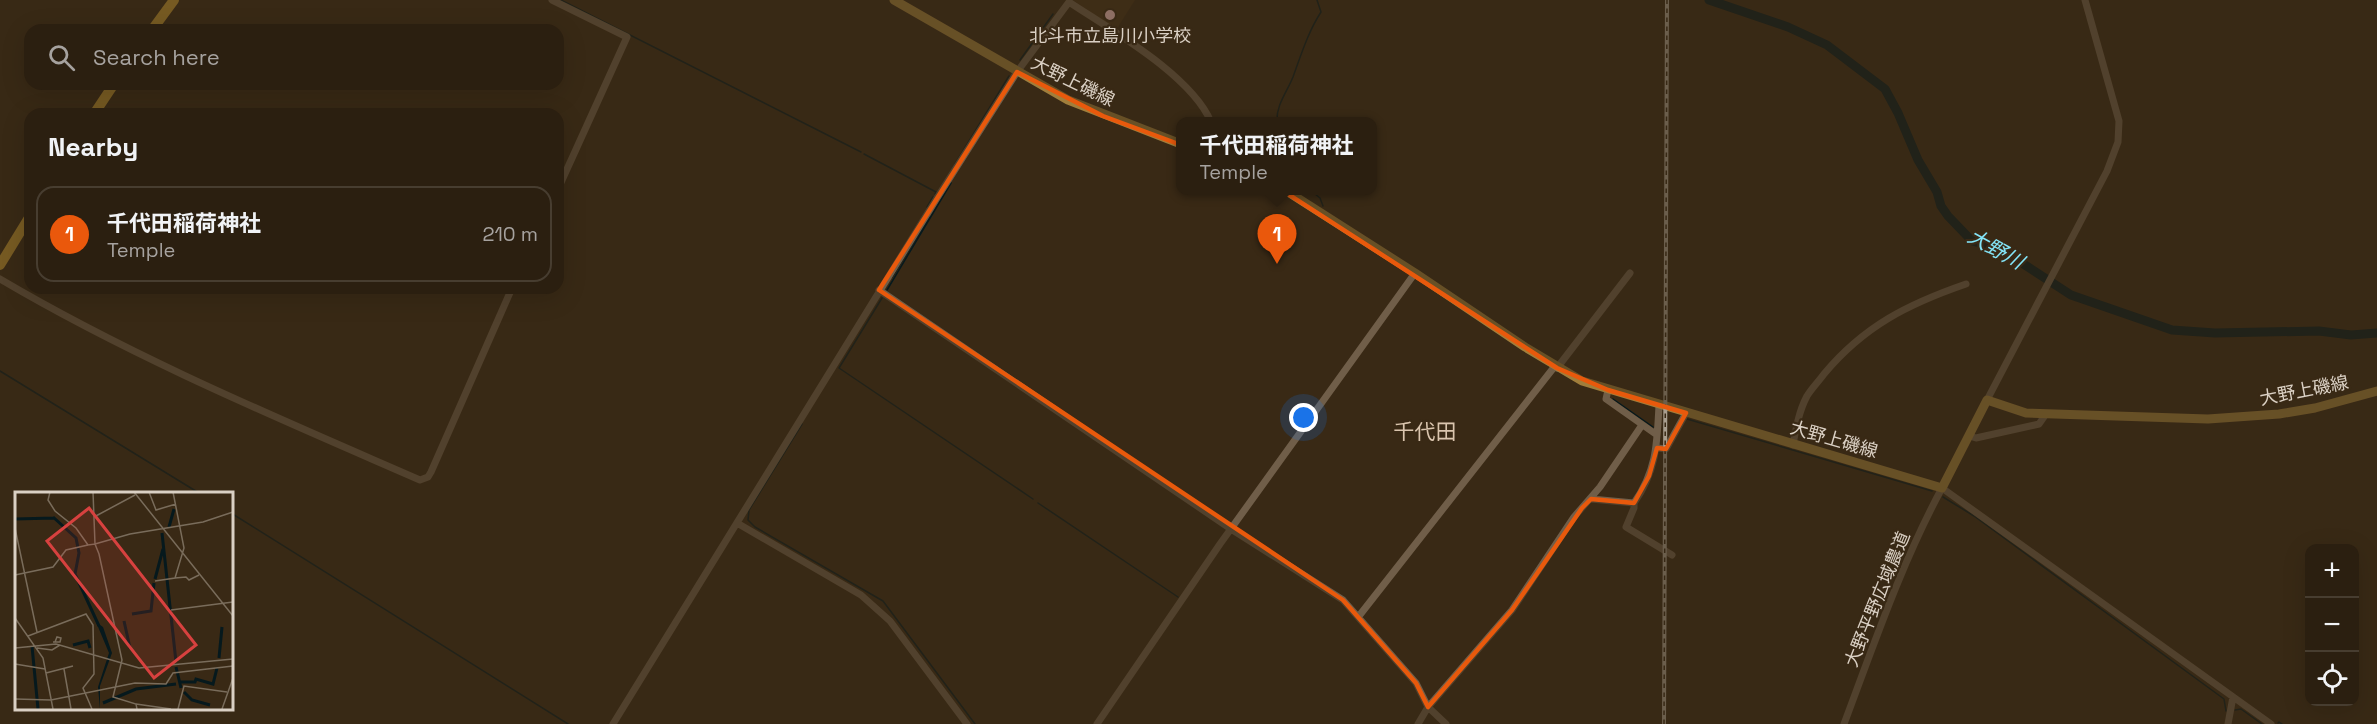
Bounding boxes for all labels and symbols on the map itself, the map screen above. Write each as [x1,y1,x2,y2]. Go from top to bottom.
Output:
marker: 北斗市立島川小学校 [1103,8,1117,22]
place label: 北斗市立島川小学校 [1029,24,1191,47]
street label: 大野上磯線 [1028,51,1118,111]
pin: 1 [1258,214,1296,264]
water label: 大野川 [1963,223,2030,276]
street label: 大野上磯線 [2258,370,2350,410]
your location [1289,403,1318,432]
street label: 大野上磯線 [1788,416,1880,462]
district label: 千代田 [1394,418,1457,445]
inset map [15,492,232,709]
street label: 大野平野広域農道 [1839,528,1915,670]

